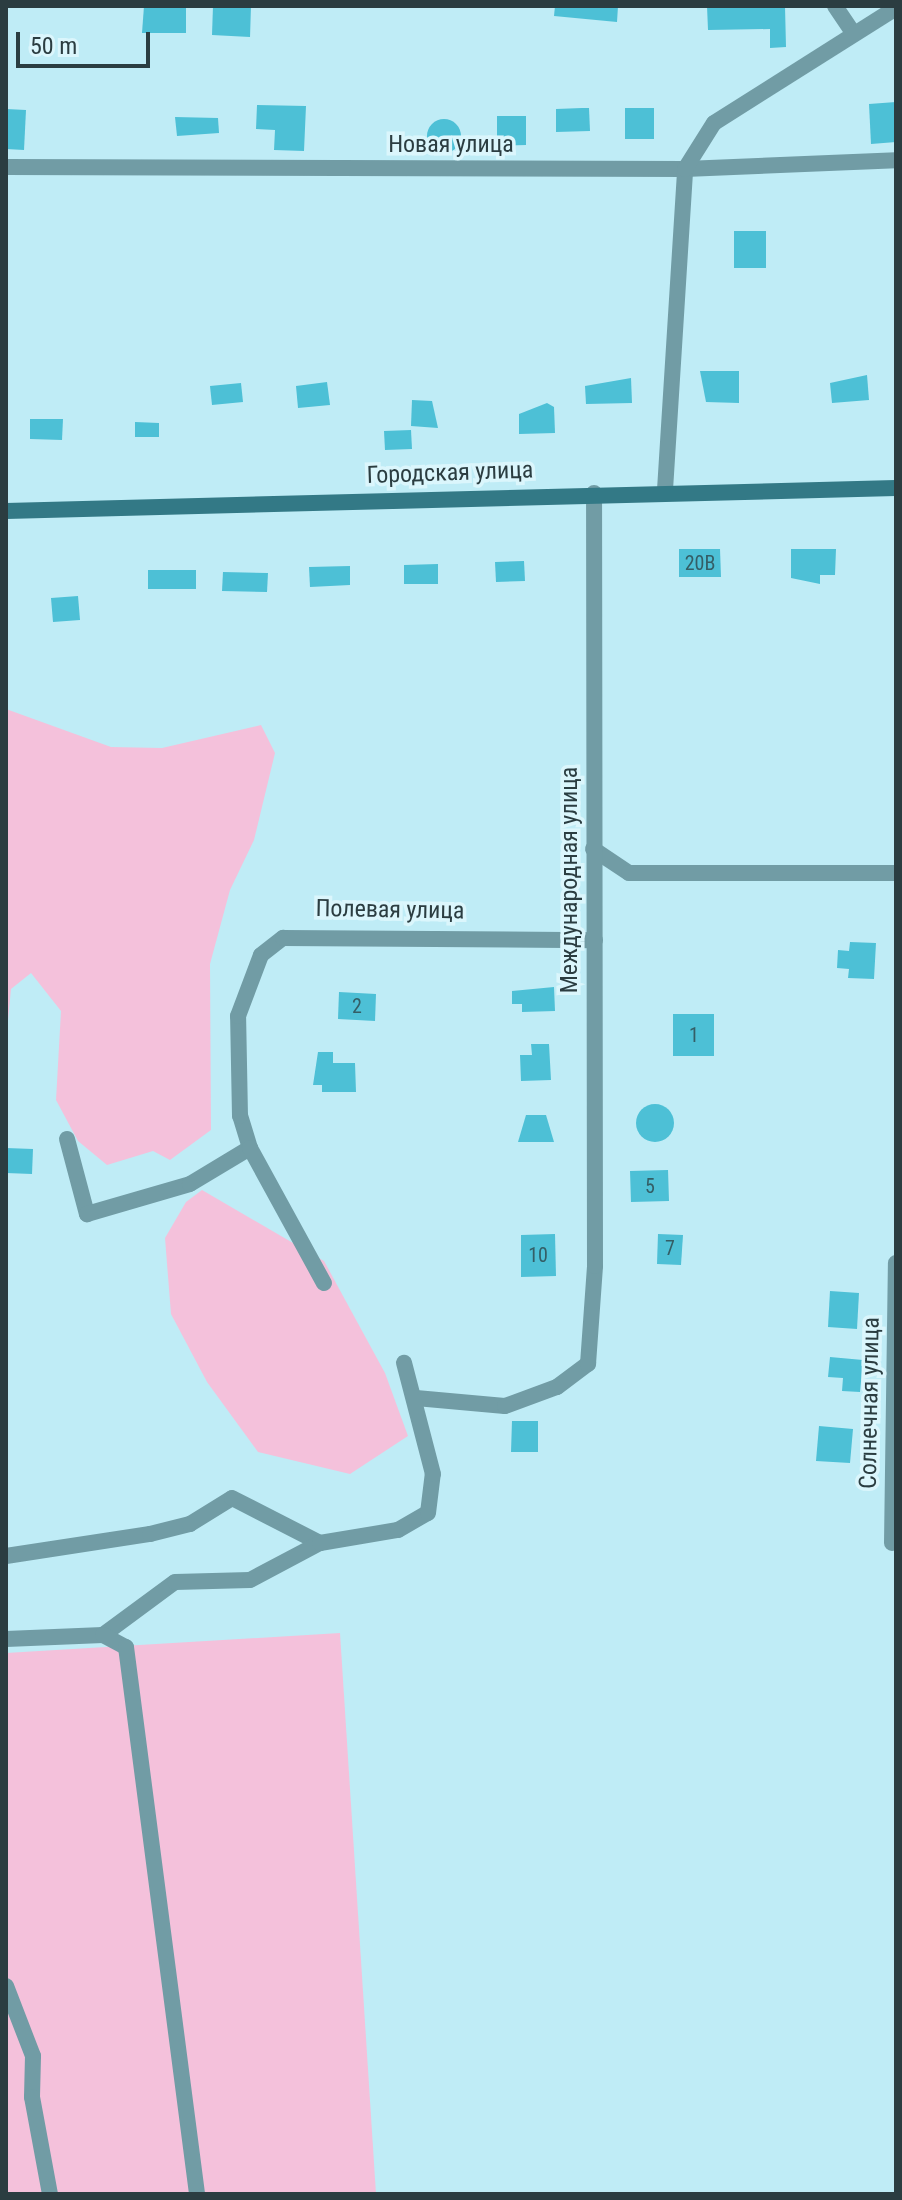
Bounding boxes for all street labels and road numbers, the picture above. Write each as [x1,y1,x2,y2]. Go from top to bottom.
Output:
street label: Новая улица [388,131,514,159]
street label: Городская улица [366,456,534,490]
street label: Международная улица [556,767,584,993]
street label: Полевая улица [315,894,465,926]
street label: Солнечная улица [854,1317,886,1489]

